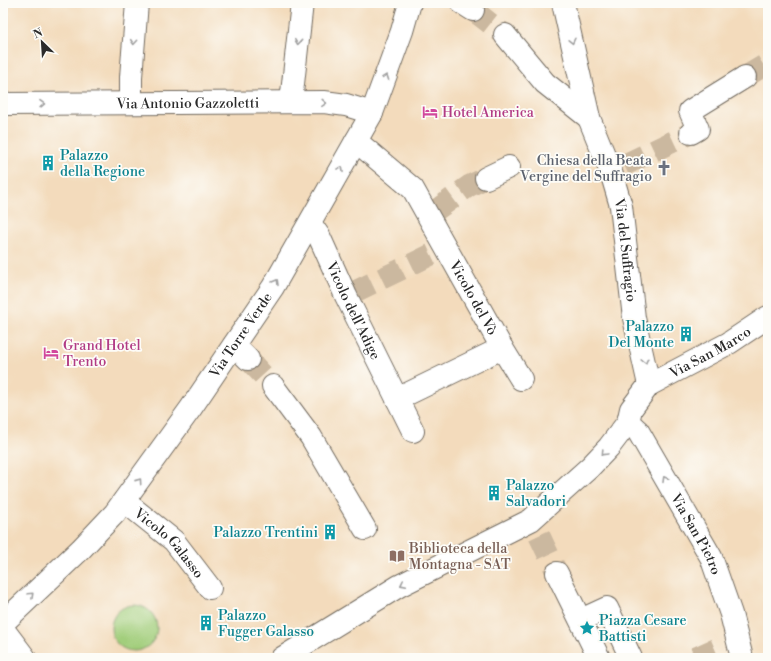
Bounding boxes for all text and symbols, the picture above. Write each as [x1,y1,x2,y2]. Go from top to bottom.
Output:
north arrow [22,22,62,62]
text: N [31,26,45,42]
one-way arrow [567,38,575,44]
one-way arrow [129,39,138,45]
one-way arrow [293,39,302,45]
one-way arrow [381,73,389,80]
street label: Via Antonio Gazzoletti [116,94,260,113]
one-way arrow [321,98,327,107]
one-way arrow [39,100,45,108]
hotel icon: Hotel America [421,103,439,121]
place label: Hotel America [442,104,535,122]
place label: Palazzo della Regione [60,147,145,181]
place label: Chiesa della Beata Vergine del Suffragio [519,152,653,186]
building icon: Palazzo della Regione [39,154,57,172]
church icon: Chiesa della Beata Vergine del Suffragio [655,159,673,177]
one-way arrow [336,166,343,173]
street label: Via del Suffragio [609,196,640,303]
street label: Vicolo del Vò [444,257,501,339]
street label: Vicolo dell'Adige [321,258,384,363]
one-way arrow [272,279,279,286]
street label: Via Torre Verde [205,289,277,382]
place label: Palazzo Del Monte [609,318,674,352]
street label: Via San Marco [666,323,755,383]
building icon: Palazzo Del Monte [677,325,695,343]
place label: Grand Hotel Trento [63,337,141,371]
hotel icon: Grand Hotel Trento [42,344,60,362]
one-way arrow [640,358,648,365]
one-way arrow [601,448,608,456]
one-way arrow [663,476,670,483]
place label: Palazzo Salvadori [506,477,567,511]
one-way arrow [134,478,142,485]
building icon: Palazzo Salvadori [485,484,503,502]
street label: Via San Pietro [666,490,725,577]
street label: Vicolo Galasso [129,504,207,582]
building icon: Palazzo Trentini [321,523,339,541]
place label: Palazzo Trentini [214,524,318,542]
place label: Biblioteca della Montagna - SAT [408,540,511,574]
library icon: Biblioteca della Montagna - SAT [388,547,406,565]
one-way arrow [400,579,407,587]
one-way arrow [26,593,34,600]
place label: Palazzo Fugger Galasso [218,607,314,641]
place label: Piazza Cesare Battisti [598,612,687,646]
building icon: Palazzo Fugger Galasso [197,614,215,632]
place icon: Piazza Cesare Battisti [578,619,596,637]

